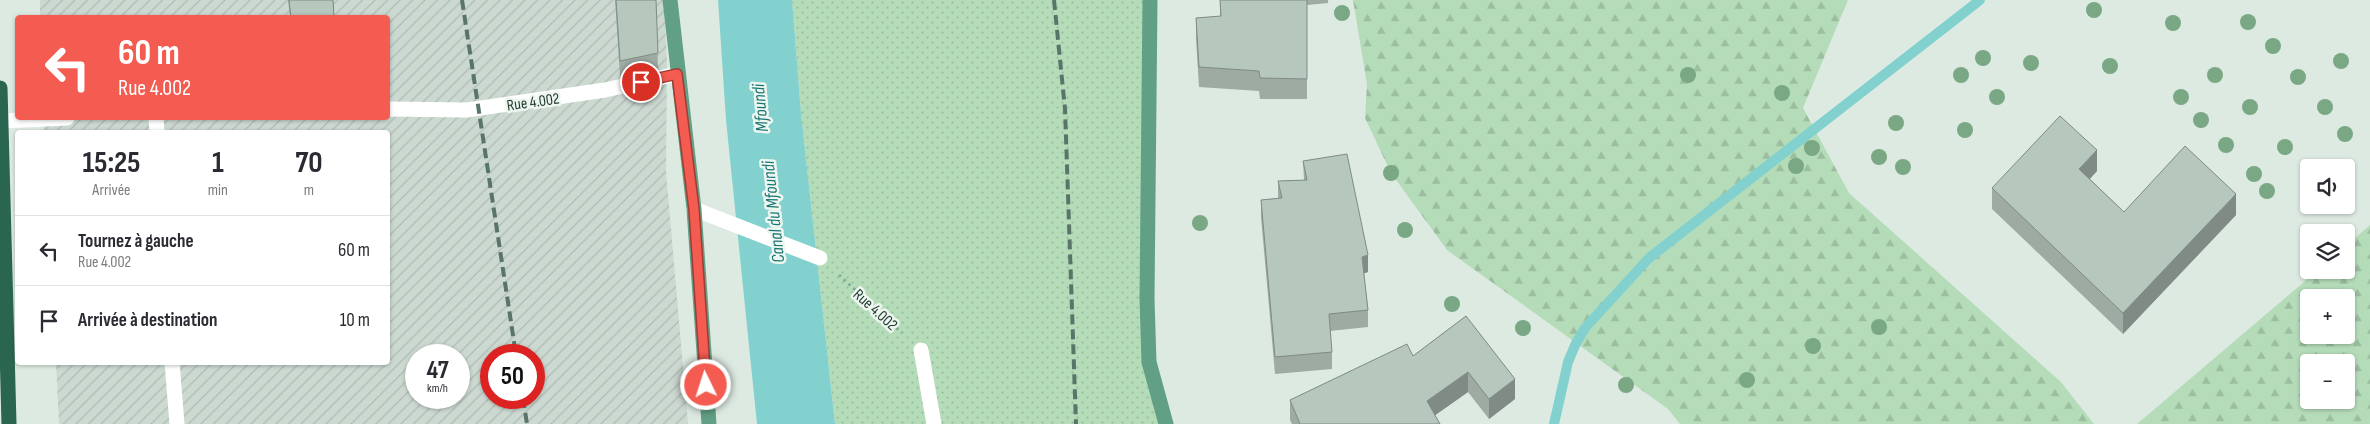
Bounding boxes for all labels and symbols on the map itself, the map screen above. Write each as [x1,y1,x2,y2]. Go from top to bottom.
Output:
pin [620,61,662,103]
water label: Mfoundi [748,82,773,133]
street label: Rue 4.002 [506,89,561,116]
water label: Canal du Mfoundi [758,159,789,264]
street label: Rue 4.002 [849,285,901,335]
speed limit sign: 50 [480,344,545,409]
position arrow [679,358,731,410]

